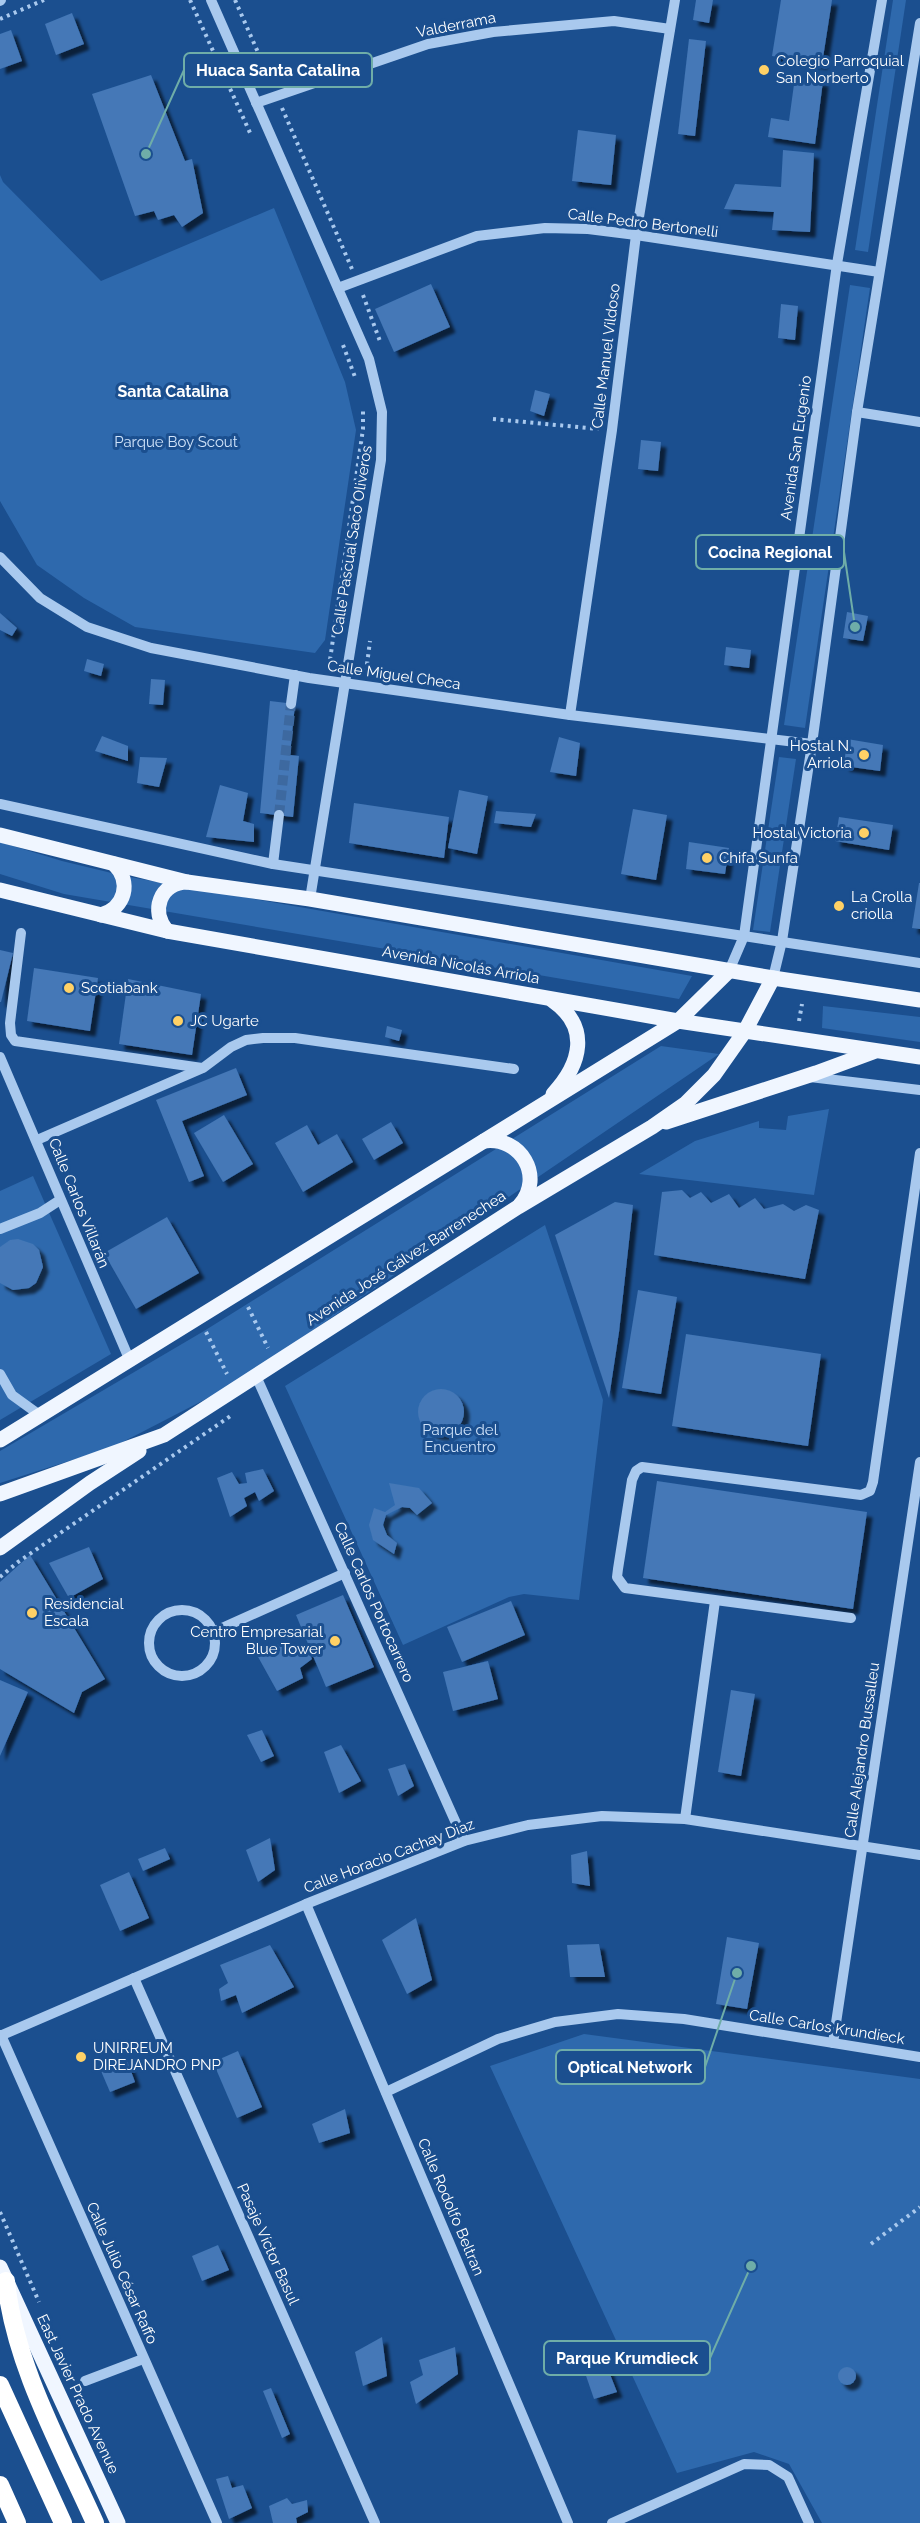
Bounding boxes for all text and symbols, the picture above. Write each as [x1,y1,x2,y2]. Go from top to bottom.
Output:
street label: Valderrama [415,8,497,42]
place label: Colegio Parroquial San Norberto [776,52,905,87]
callout: Huaca Santa Catalina [184,53,372,87]
text: Huaca Santa Catalina [196,61,360,80]
marker: Colegio Parroquial San Norberto [757,63,771,77]
street label: Calle Pedro Bertonelli [567,205,719,241]
street label: Calle Manuel Vildoso [588,282,624,429]
street label: Avenida San Eugenio [777,374,815,522]
district label: Santa Catalina [117,382,229,401]
park label: Parque Boy Scout [114,433,238,451]
street label: Calle Pascual Saco Oliveros [328,444,376,636]
callout: Cocina Regional [696,535,844,569]
text: Cocina Regional [708,543,833,562]
street label: Calle Miguel Checa [326,657,462,693]
place label: Hostal N. Arriola [790,737,852,772]
marker: Hostal N. Arriola [857,748,871,762]
place label: Hostal Victoria [753,824,852,842]
marker: Hostal Victoria [857,826,871,840]
place label: Chifa Sunfa [719,849,798,867]
marker: Chifa Sunfa [700,851,714,865]
place label: La Crolla criolla [851,888,912,923]
marker: La Crolla criolla [832,899,846,913]
street label: Avenida Nicolás Arriola [381,942,541,988]
place label: Scotiabank [81,979,158,997]
marker: Scotiabank [62,981,76,995]
place label: JC Ugarte [190,1012,259,1030]
marker: JC Ugarte [171,1014,185,1028]
street label: Calle Carlos Villarán [45,1135,113,1271]
street label: Avenida José Gálvez Barrenechea [303,1187,509,1329]
park label: Parque del Encuentro [422,1421,499,1456]
street label: Calle Carlos Portocarrero [330,1519,418,1685]
place label: Residencial Escala [44,1595,124,1630]
marker: Residencial Escala [25,1606,39,1620]
place label: Centro Empresarial Blue Tower [190,1623,324,1658]
marker: Centro Empresarial Blue Tower [328,1634,342,1648]
street label: Calle Alejandro Bussalleu [841,1661,883,1839]
street label: Calle Horacio Cachay Diaz [301,1815,477,1897]
street label: Calle Carlos Krundieck [748,2006,906,2048]
place label: UNIRREUM DIREJANDRO PNP [93,2039,221,2074]
marker: UNIRREUM DIREJANDRO PNP [74,2050,88,2064]
callout: Optical Network [556,2050,705,2084]
text: Optical Network [568,2058,692,2077]
street label: Calle Rodolfo Beltran [414,2136,488,2278]
street label: Pasaje Víctor Basul [233,2181,303,2308]
street label: Calle Julio César Raffo [83,2199,161,2347]
street label: East Javier Prado Avenue [33,2311,123,2477]
callout: Parque Krumdieck [544,2341,710,2375]
text: Parque Krumdieck [556,2349,698,2368]

